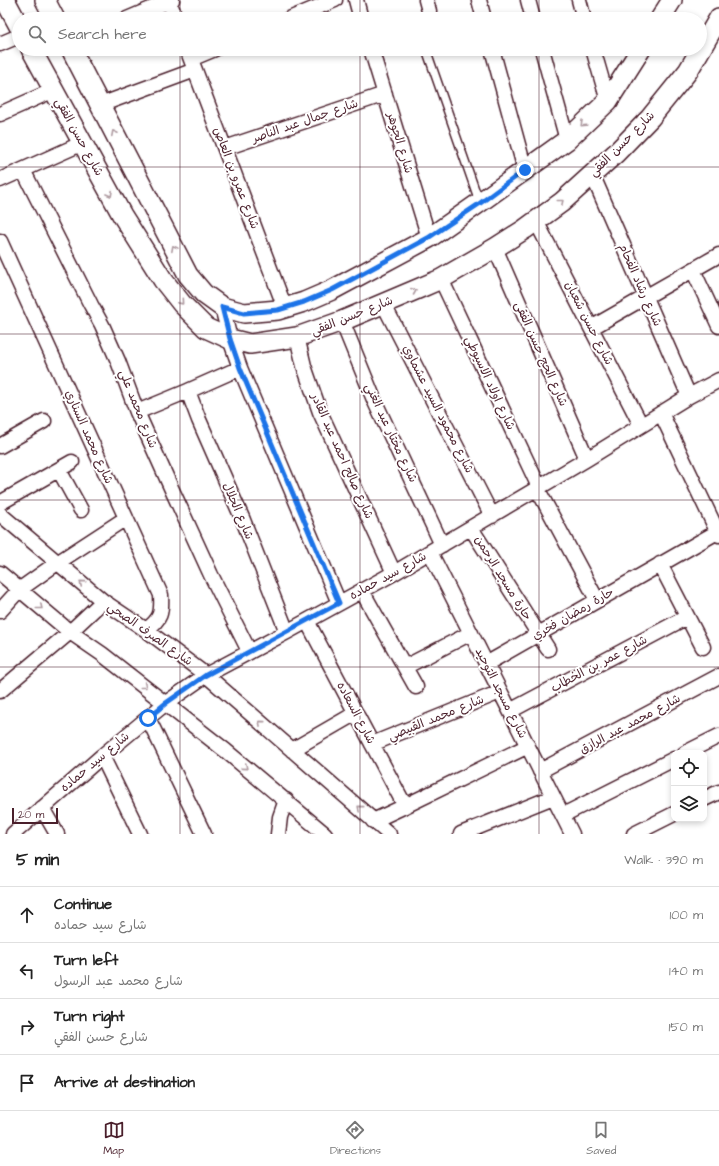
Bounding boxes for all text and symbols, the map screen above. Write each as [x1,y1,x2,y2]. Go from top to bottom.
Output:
search box [12,12,707,56]
icon: search [26,23,48,45]
text: Search here [58,24,147,45]
street label: شارع حسن الفقي [49,95,107,180]
street label: شارع جمال عبد الناصر [249,95,361,148]
street label: شارع حسن الفقي [585,107,660,182]
street label: شارع الجوهر [382,110,417,175]
one-way arrow [581,119,588,126]
street label: شارع عمرو بن العاص [209,125,263,231]
one-way arrow [112,130,119,137]
route end [516,161,534,179]
one-way arrow [106,190,113,197]
one-way arrow [556,199,564,206]
street label: شارع رشاد الفحام [614,241,666,329]
one-way arrow [172,245,179,253]
street label: شارع حسن شعبان [561,278,617,368]
one-way arrow [411,287,418,295]
street label: شارع حسن الفقي [309,292,396,342]
one-way arrow [177,298,184,305]
street label: شارع الحج حسن الفقى [510,299,572,409]
street label: شارع اولاد الاسيوطي [459,333,519,434]
street label: شارع محمود السيد عشماوي [398,342,478,476]
street label: شارع محمد علي [113,367,161,451]
street label: شارع مختار عبد الغني [359,381,421,486]
street label: شارع محمد السناري [61,387,117,487]
street label: شارع صالح احمد عبد القادر [306,390,377,522]
street label: شارع الجلال [218,480,258,542]
street label: حارة مسجد الرحمن [470,532,536,624]
street label: شارع سيد حماده [347,548,429,604]
one-way arrow [79,581,86,588]
street label: حارة رمضان فخري [529,584,617,644]
street label: شارع الصرف الصحي [103,598,196,671]
one-way arrow [36,603,43,610]
street label: شارع عمر بن الخطاب [548,631,650,697]
street label: شارع مسجد التوحيد [471,645,531,741]
street label: شارع السعاده [332,679,380,747]
one-way arrow [139,681,146,688]
street label: شارع محمد عبد الرازق [576,690,684,758]
street label: شارع محمد القبيصي [385,691,487,747]
route start [139,709,157,727]
one-way arrow [259,721,266,728]
street label: شارع سيد حماده [57,728,133,796]
map controls [671,750,707,822]
button: locate [671,750,707,786]
one-way arrow [241,762,248,769]
button: layers [671,786,707,822]
scale bar [12,806,58,825]
one-way arrow [357,806,364,813]
text: 20 m [18,807,44,822]
text: 5 min [16,848,59,872]
text: Walk · 390 m [624,851,703,869]
text: Continue [54,894,112,915]
icon: ahead [16,904,38,926]
text: 100 m [670,906,703,924]
text: شارع سيد حماده [54,916,147,934]
text: Turn left [54,950,118,971]
icon: left [16,960,38,982]
text: 140 m [669,962,703,980]
text: شارع محمد عبد الرسول [54,972,183,990]
text: Turn right [54,1006,125,1027]
icon: right [16,1016,38,1038]
text: 150 m [669,1018,703,1036]
text: شارع حسن الفقي [54,1028,148,1046]
icon: arrive [16,1072,38,1094]
text: Arrive at destination [54,1072,195,1093]
tab: Map [103,1119,125,1158]
tab: Directions [330,1119,381,1158]
tab: Saved [586,1119,616,1158]

